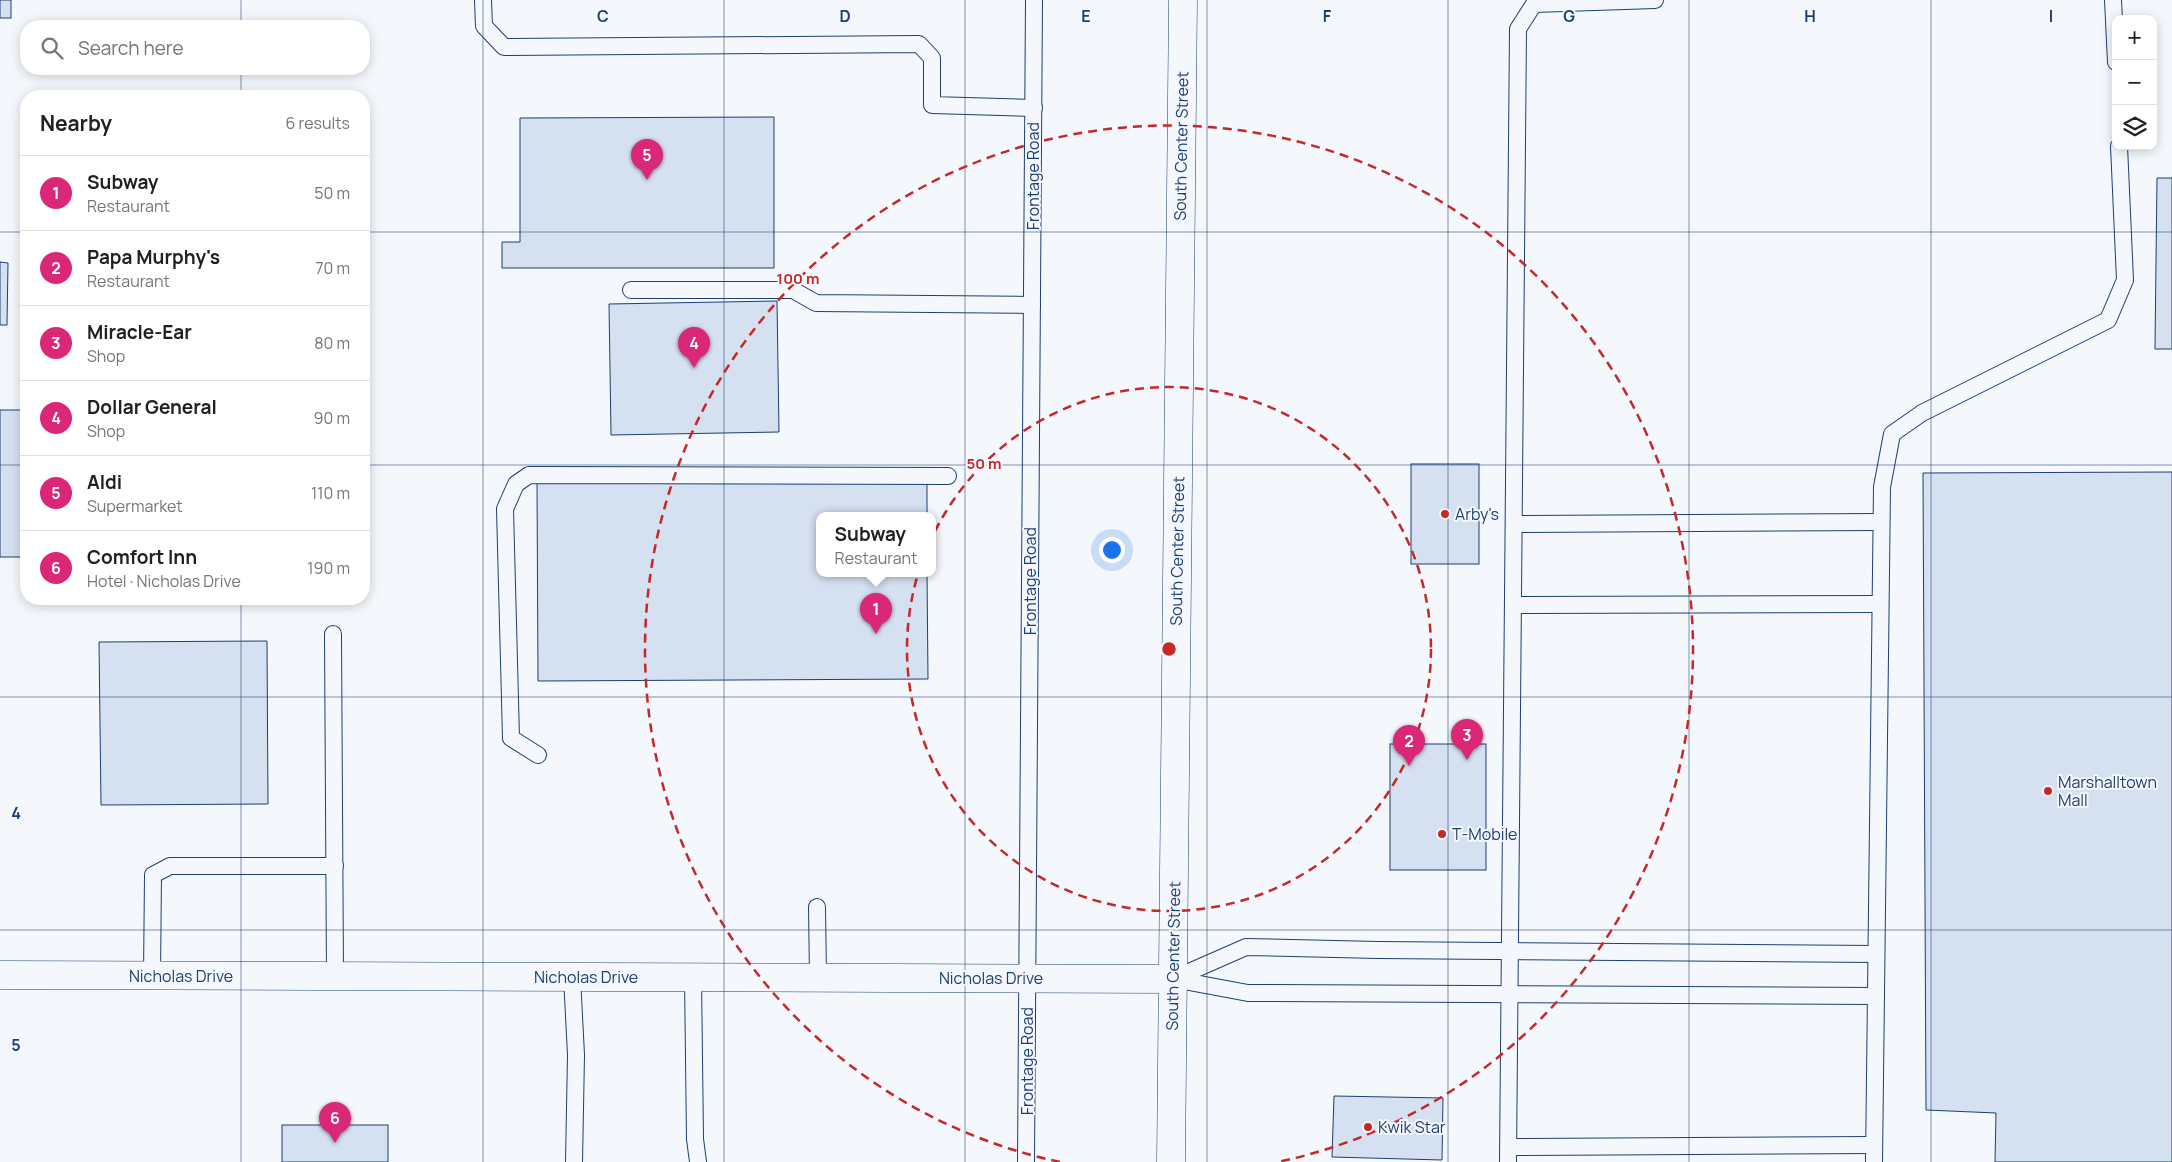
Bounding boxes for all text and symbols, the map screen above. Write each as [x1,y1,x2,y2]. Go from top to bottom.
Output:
text: C [597,5,609,27]
text: D [839,5,851,27]
text: E [1081,5,1091,27]
text: F [1323,5,1332,27]
text: G [1563,5,1575,27]
text: H [1804,5,1816,27]
text: I [2049,5,2053,27]
map controls [2112,15,2157,150]
button: + [2112,15,2157,60]
search box [20,20,370,75]
icon: search [38,34,66,62]
text: Search here [78,35,184,61]
button: − [2112,60,2157,105]
street label: South Center Street [1169,71,1193,221]
button: layers [2112,105,2157,150]
text: Nearby [40,109,112,137]
text: 6 results [285,112,350,134]
street label: Frontage Road [1022,122,1044,230]
pin: 5 [631,139,663,180]
text: Subway [87,169,158,195]
text: 1 [52,182,60,204]
text: 50 m [314,182,350,204]
text: Restaurant [87,195,170,217]
text: Papa Murphy's [87,244,220,270]
text: 2 [51,257,61,279]
text: 70 m [315,257,350,279]
text: 100 m [777,268,819,289]
text: Restaurant [87,270,170,292]
text: Miracle-Ear [87,319,192,345]
pin: 4 [678,327,710,368]
text: 3 [51,332,61,354]
text: 80 m [314,332,350,354]
text: Shop [87,345,125,367]
text: Dollar General [87,394,217,420]
text: 4 [51,407,61,429]
text: 90 m [314,407,350,429]
text: Shop [87,420,125,442]
text: 50 m [966,453,1002,474]
text: Aldi [87,469,122,495]
street label: South Center Street [1165,476,1189,626]
text: 5 [51,482,61,504]
text: 110 m [311,482,350,504]
text: Supermarket [87,495,183,517]
place label: Arby's [1455,503,1499,525]
marker: Arby's [1439,508,1451,520]
popup [816,512,936,577]
text: Subway [835,521,906,547]
street label: Frontage Road [1019,527,1041,635]
your location [1099,537,1125,563]
text: Comfort Inn [87,544,197,570]
text: Restaurant [835,547,917,569]
text: 6 [51,557,61,579]
text: 190 m [307,557,350,579]
text: Hotel · Nicholas Drive [87,570,241,592]
pin: 1 [860,593,892,634]
centre of rings [1160,640,1178,658]
pin: 3 [1451,719,1483,760]
pin: 2 [1393,725,1425,766]
place label: Marshalltown Mall [2058,771,2157,811]
marker: Marshalltown Mall [2042,785,2054,797]
text: 4 [11,802,21,824]
place label: T-Mobile [1452,823,1517,845]
marker: T-Mobile [1436,828,1448,840]
street label: South Center Street [1161,881,1185,1031]
street label: Nicholas Drive [129,965,233,987]
street label: Nicholas Drive [534,966,638,988]
street label: Nicholas Drive [939,967,1043,989]
street label: Frontage Road [1016,1007,1038,1115]
text: 5 [11,1034,21,1056]
pin: 6 [319,1102,351,1143]
place label: Kwik Star [1378,1116,1446,1138]
marker: Kwik Star [1362,1121,1374,1133]

